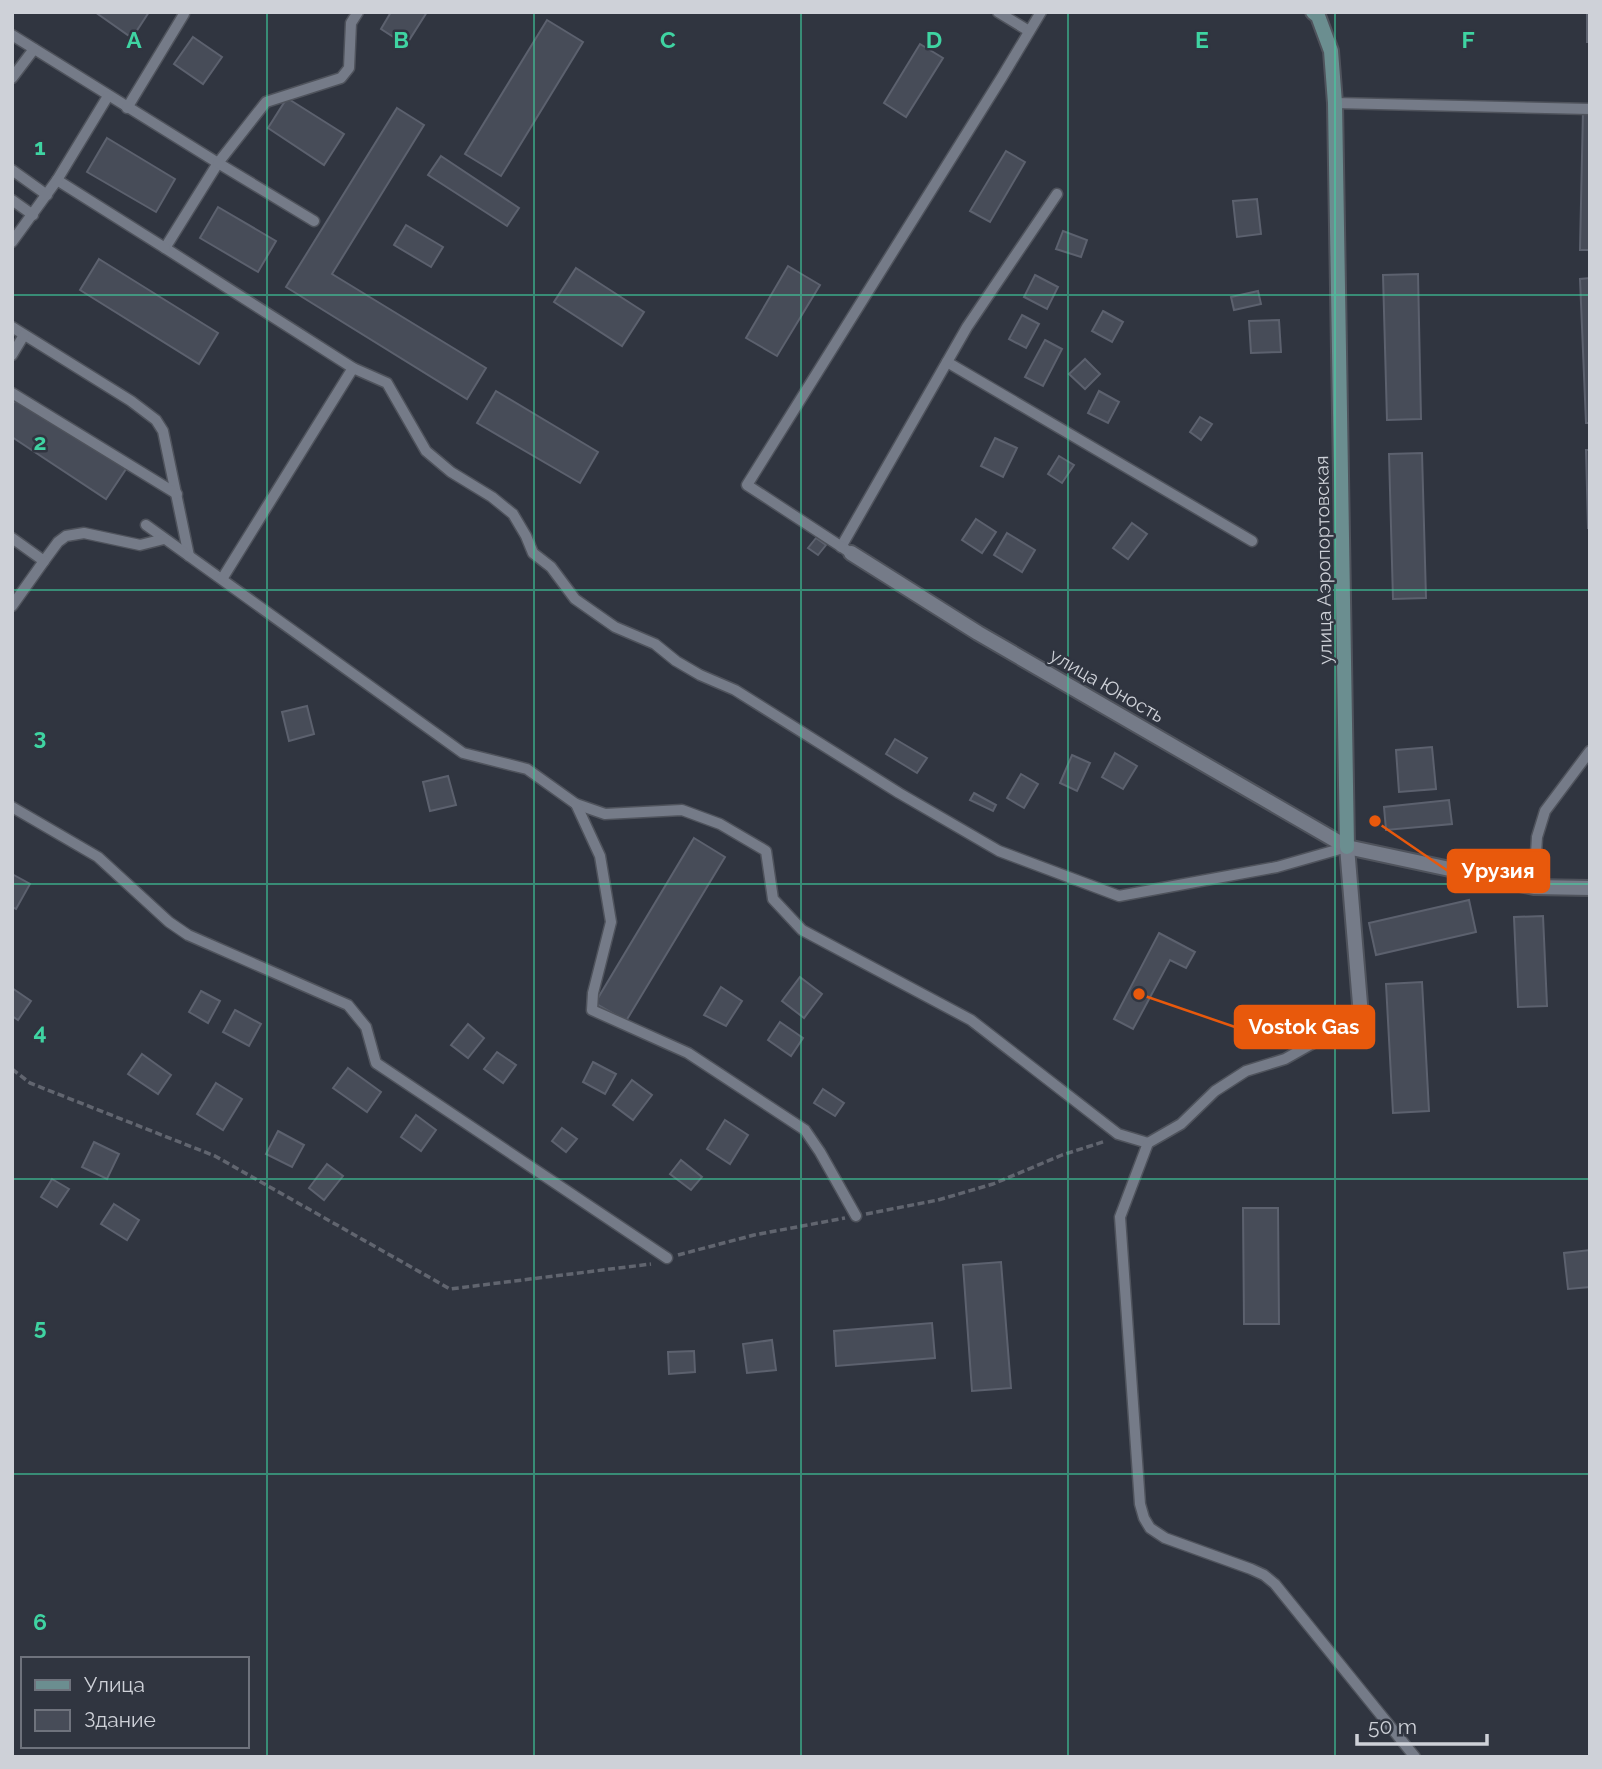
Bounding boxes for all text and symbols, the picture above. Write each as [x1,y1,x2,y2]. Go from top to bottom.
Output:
text: A [126,26,142,53]
text: B [393,26,409,53]
text: C [660,26,676,53]
text: D [926,26,942,53]
text: E [1195,26,1209,53]
text: F [1461,26,1475,53]
text: 1 [34,133,46,160]
text: 2 [34,428,46,455]
street label: улица Аэропортовская [1310,455,1336,665]
street label: улица Юность [1046,643,1168,727]
text: 3 [34,723,46,750]
callout: Урузия [1448,850,1549,892]
text: Урузия [1461,858,1534,883]
callout: Vostok Gas [1235,1006,1374,1048]
text: Vostok Gas [1249,1014,1359,1039]
text: 4 [33,1018,47,1045]
text: 5 [34,1313,47,1340]
text: 6 [33,1608,47,1635]
legend [21,1657,248,1748]
text: Улица [84,1672,145,1697]
scale bar [1357,1702,1486,1746]
text: Здание [84,1707,156,1732]
text: 50 m [1368,1714,1417,1739]

